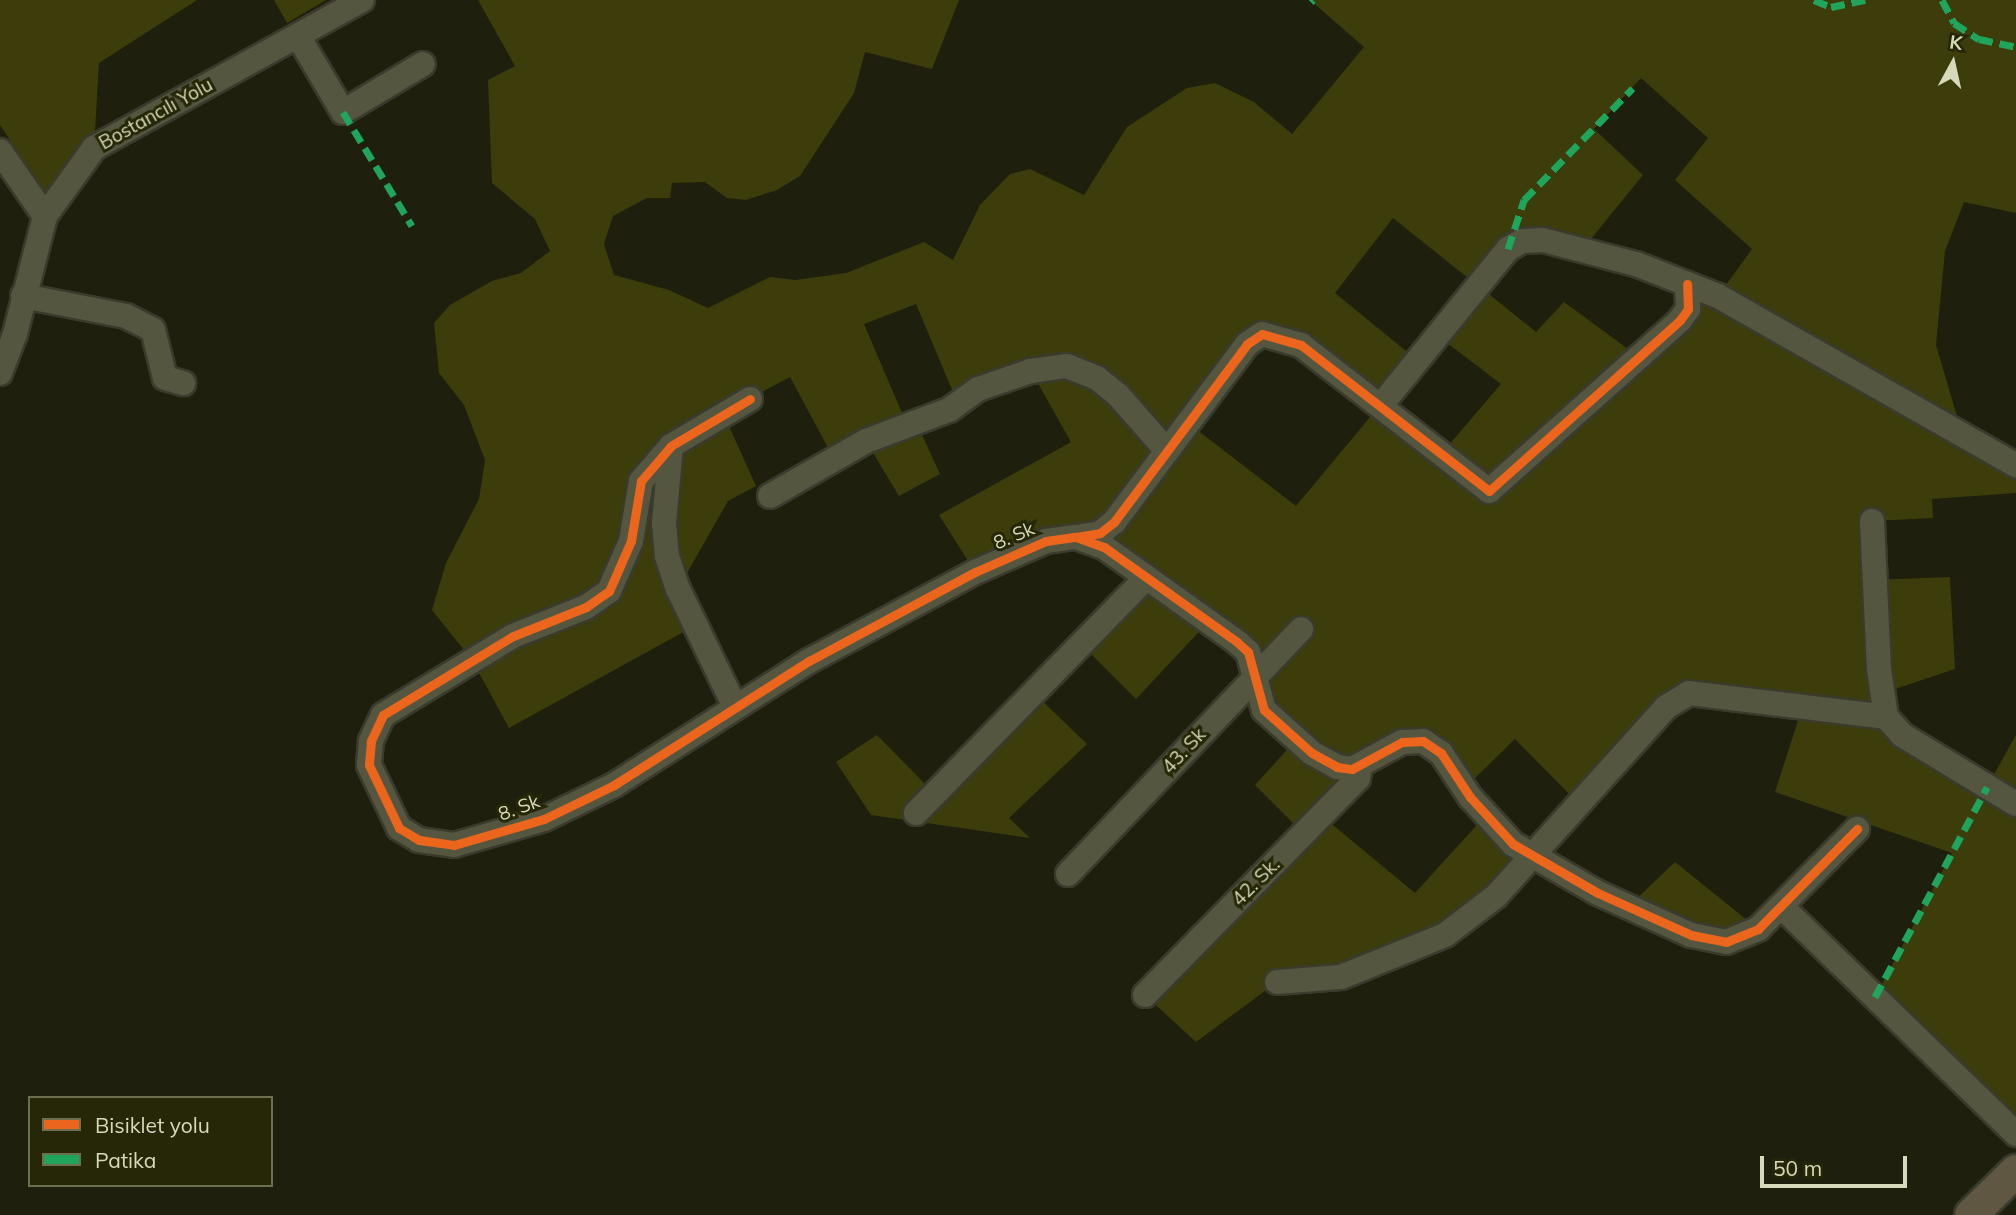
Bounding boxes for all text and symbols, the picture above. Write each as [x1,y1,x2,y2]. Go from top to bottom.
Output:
north arrow [1918,28,1988,98]
text: K [1948,29,1964,55]
street label: Bostancılı Yolu [95,73,217,155]
street label: 8. Sk [990,517,1038,555]
street label: 43. Sk [1157,724,1211,778]
street label: 8. Sk [495,790,543,826]
street label: 42. Sk. [1227,853,1285,911]
legend [28,1096,273,1187]
text: Bisiklet yolu [95,1112,210,1138]
scale bar [1764,1142,1911,1186]
text: Patika [95,1147,156,1173]
text: 50 m [1773,1155,1822,1181]

